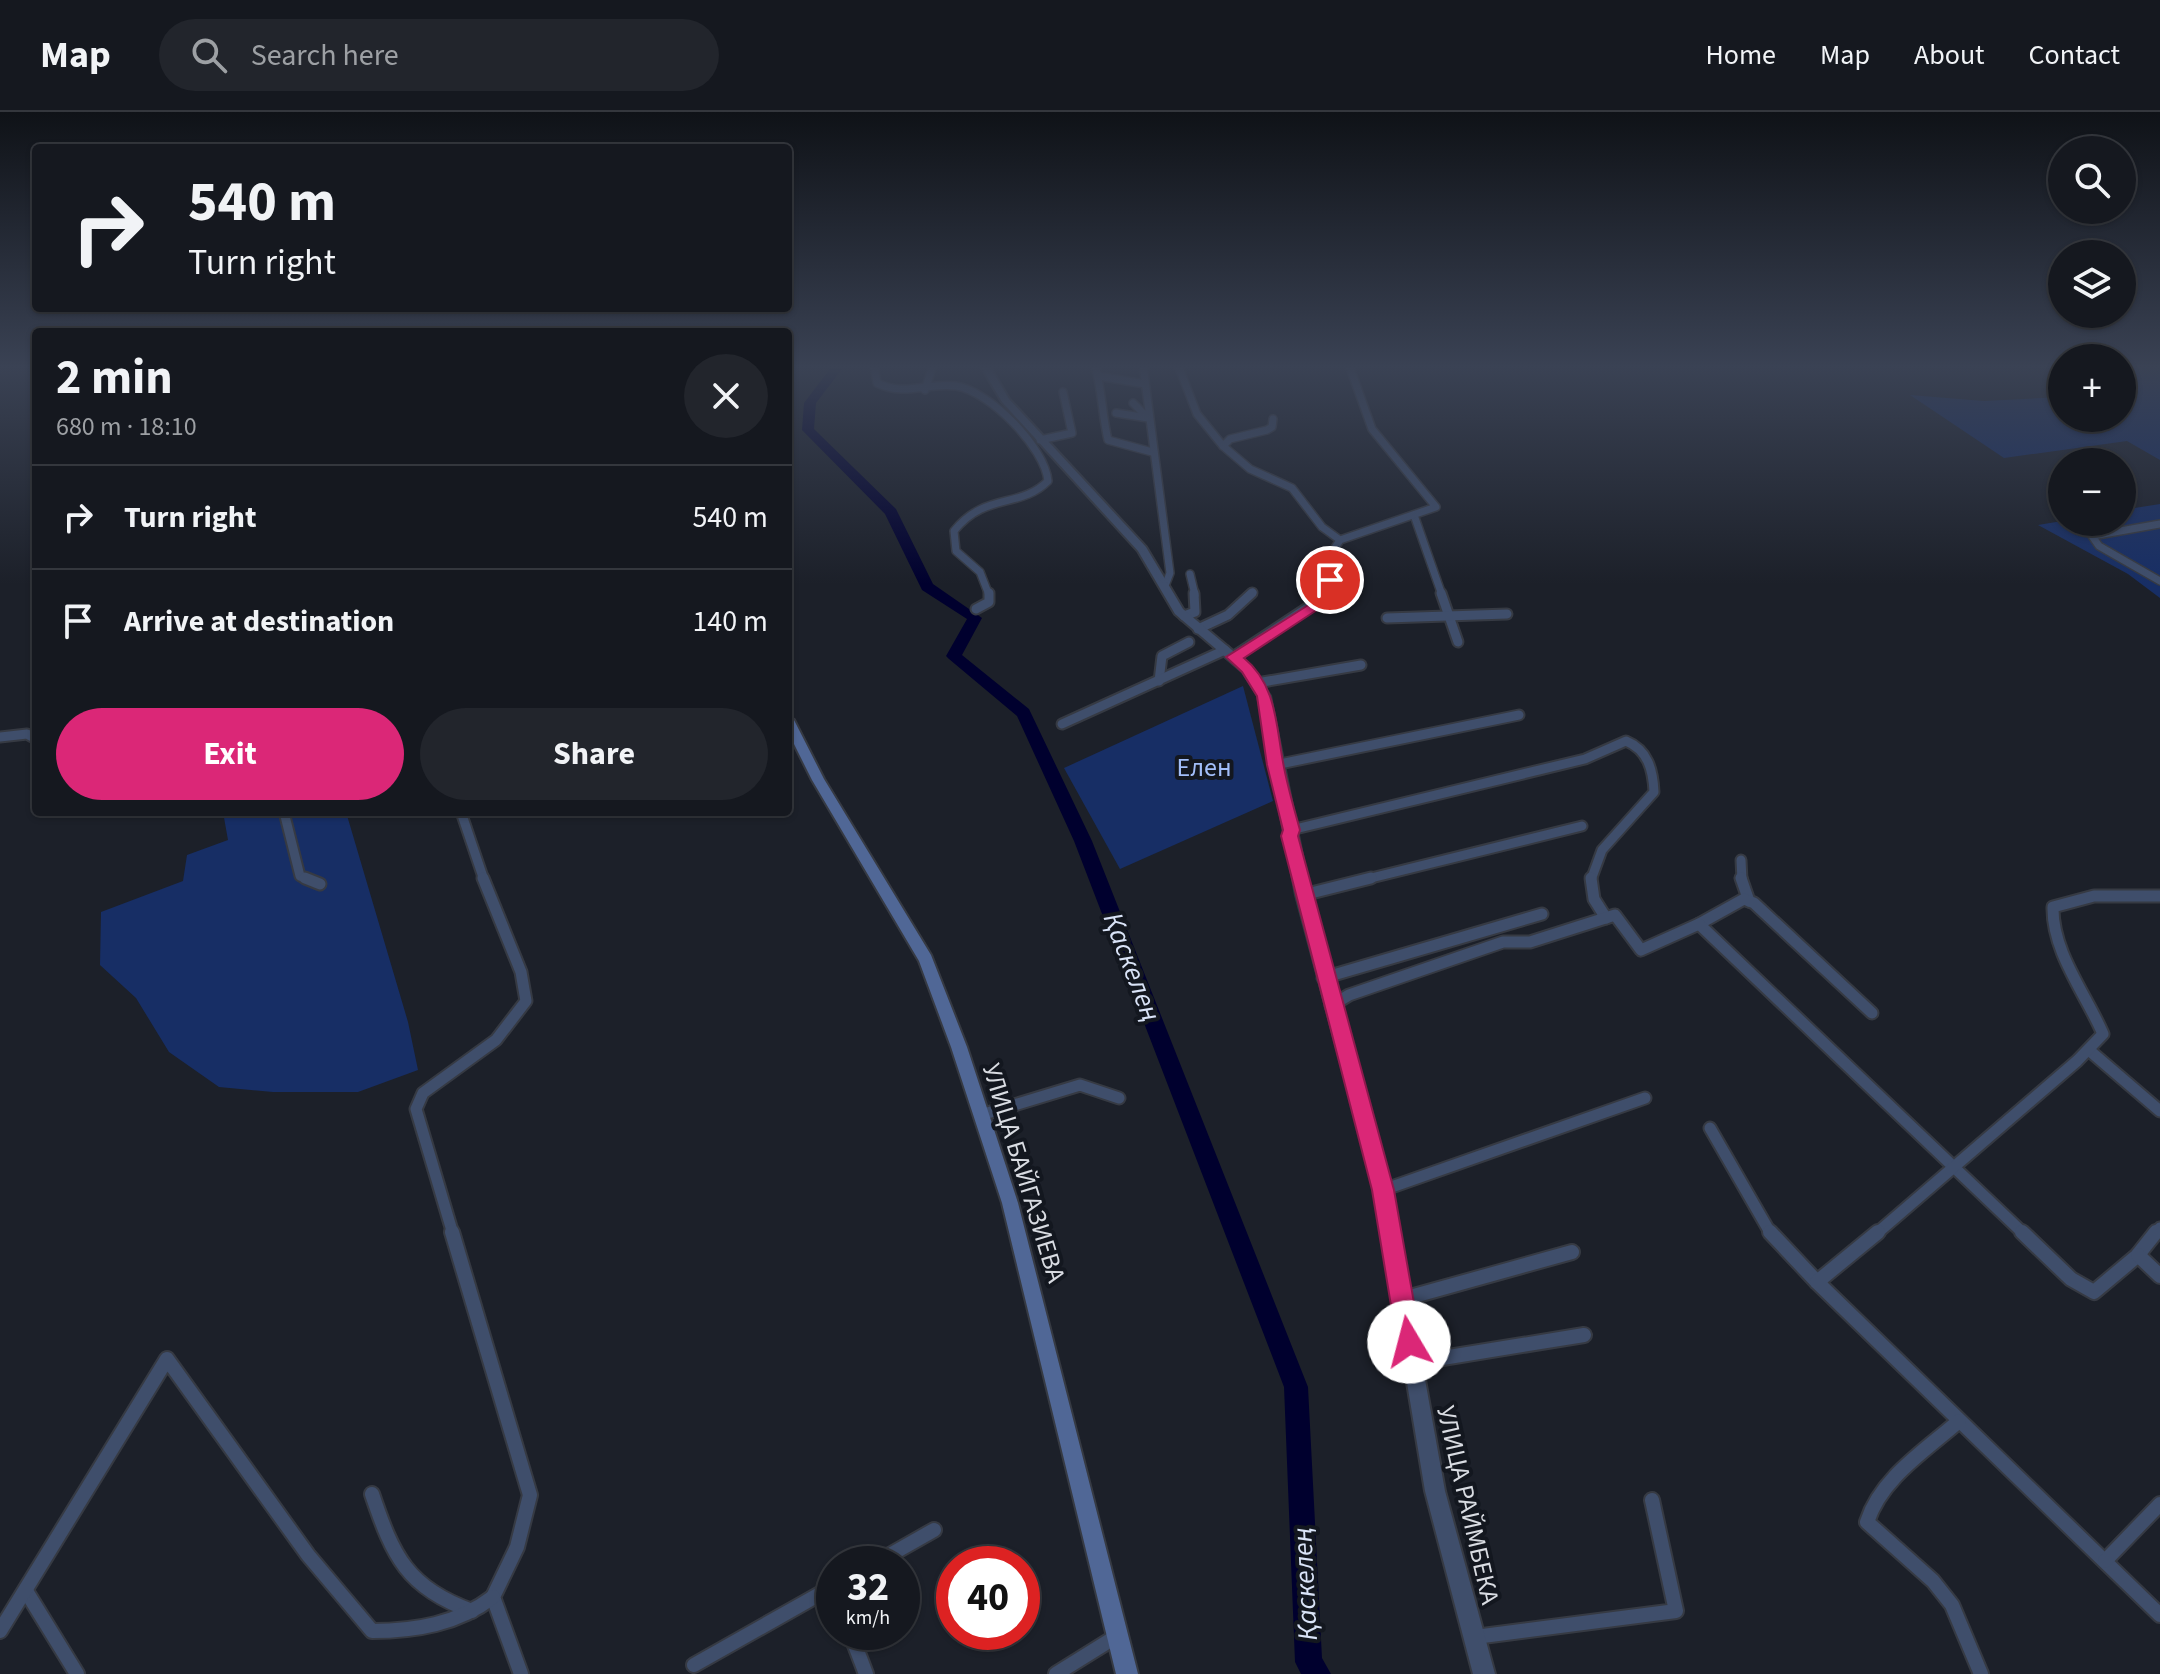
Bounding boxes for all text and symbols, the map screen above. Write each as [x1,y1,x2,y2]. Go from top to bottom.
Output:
search box [159,19,719,91]
text: Map [40,28,111,82]
icon: search [187,33,231,77]
text: Search here [251,34,399,77]
text: Home [1705,35,1776,75]
text: Map [1820,35,1870,75]
text: About [1914,35,1985,75]
text: Contact [2029,35,2120,75]
map controls [2048,136,2136,536]
button: search [2048,136,2136,224]
text: 540 m [188,163,336,242]
icon: right [56,176,160,280]
text: Turn right [188,237,336,288]
button: layers [2048,240,2136,328]
text: 2 min [56,344,173,412]
button: + [2048,344,2136,432]
button: close [684,354,768,438]
text: 680 m · 18:10 [56,408,197,445]
button: − [2048,448,2136,536]
icon: right [56,495,100,539]
text: Turn right [124,496,256,539]
text: 540 m [692,496,768,539]
pin [1296,546,1364,614]
icon: arrive [1308,558,1352,602]
icon: arrive [56,599,100,643]
text: Arrive at destination [124,600,394,643]
text: 140 m [692,600,768,643]
button: Exit [56,708,404,800]
button: Share [420,708,768,800]
park label: Елен [1176,749,1232,786]
water label: Қаскелең [1093,907,1171,1027]
street label: УЛИЦА БАЙГАЗИЕВА [973,1059,1075,1288]
position arrow [1367,1300,1451,1384]
street label: УЛИЦА РАЙМБЕКА [1427,1402,1509,1609]
water label: Қаскелең [1282,1526,1328,1642]
speed limit sign: 40 [936,1546,1040,1650]
text: 32 [847,1559,889,1616]
text: km/h [846,1604,890,1632]

